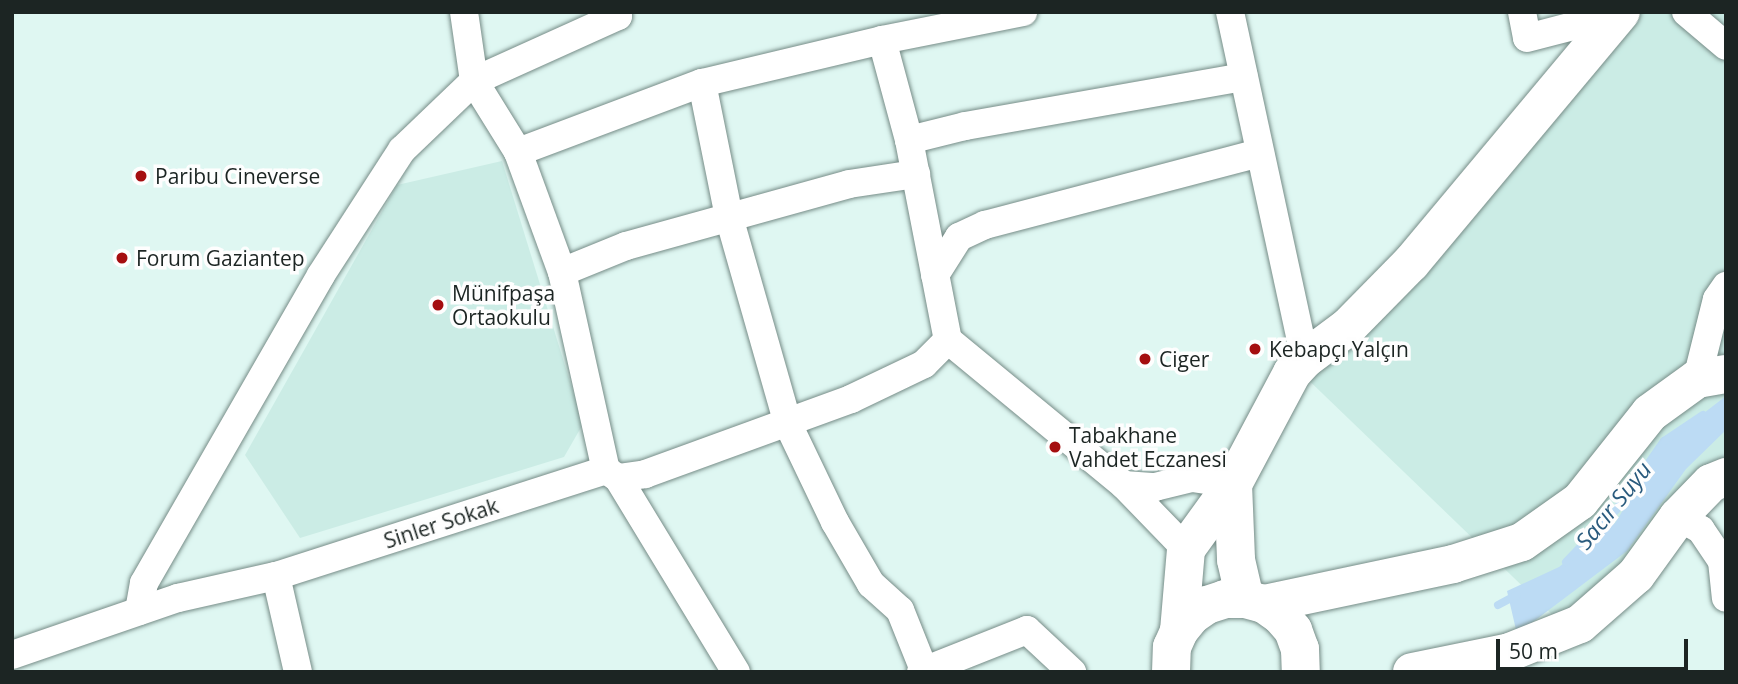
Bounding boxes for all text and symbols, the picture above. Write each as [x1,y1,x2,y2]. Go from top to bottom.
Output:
place label: Paribu Cineverse [155,163,320,189]
marker: Paribu Cineverse [133,168,149,184]
place label: Forum Gaziantep [136,245,305,271]
marker: Forum Gaziantep [114,250,130,266]
place label: Münifpaşa Ortaokulu [452,280,555,330]
marker: Münifpaşa Ortaokulu [430,297,446,313]
place label: Kebapçı Yalçın [1269,336,1409,362]
marker: Kebapçı Yalçın [1247,341,1263,357]
place label: Ciger [1159,346,1209,372]
marker: Ciger [1137,351,1153,367]
place label: Tabakhane Vahdet Eczanesi [1069,422,1227,472]
marker: Tabakhane Vahdet Eczanesi [1047,439,1063,455]
water label: Sacır Suyu [1569,456,1657,554]
street label: Sinler Sokak [381,493,501,553]
scale bar [1500,624,1692,668]
text: 50 m [1509,637,1558,665]

